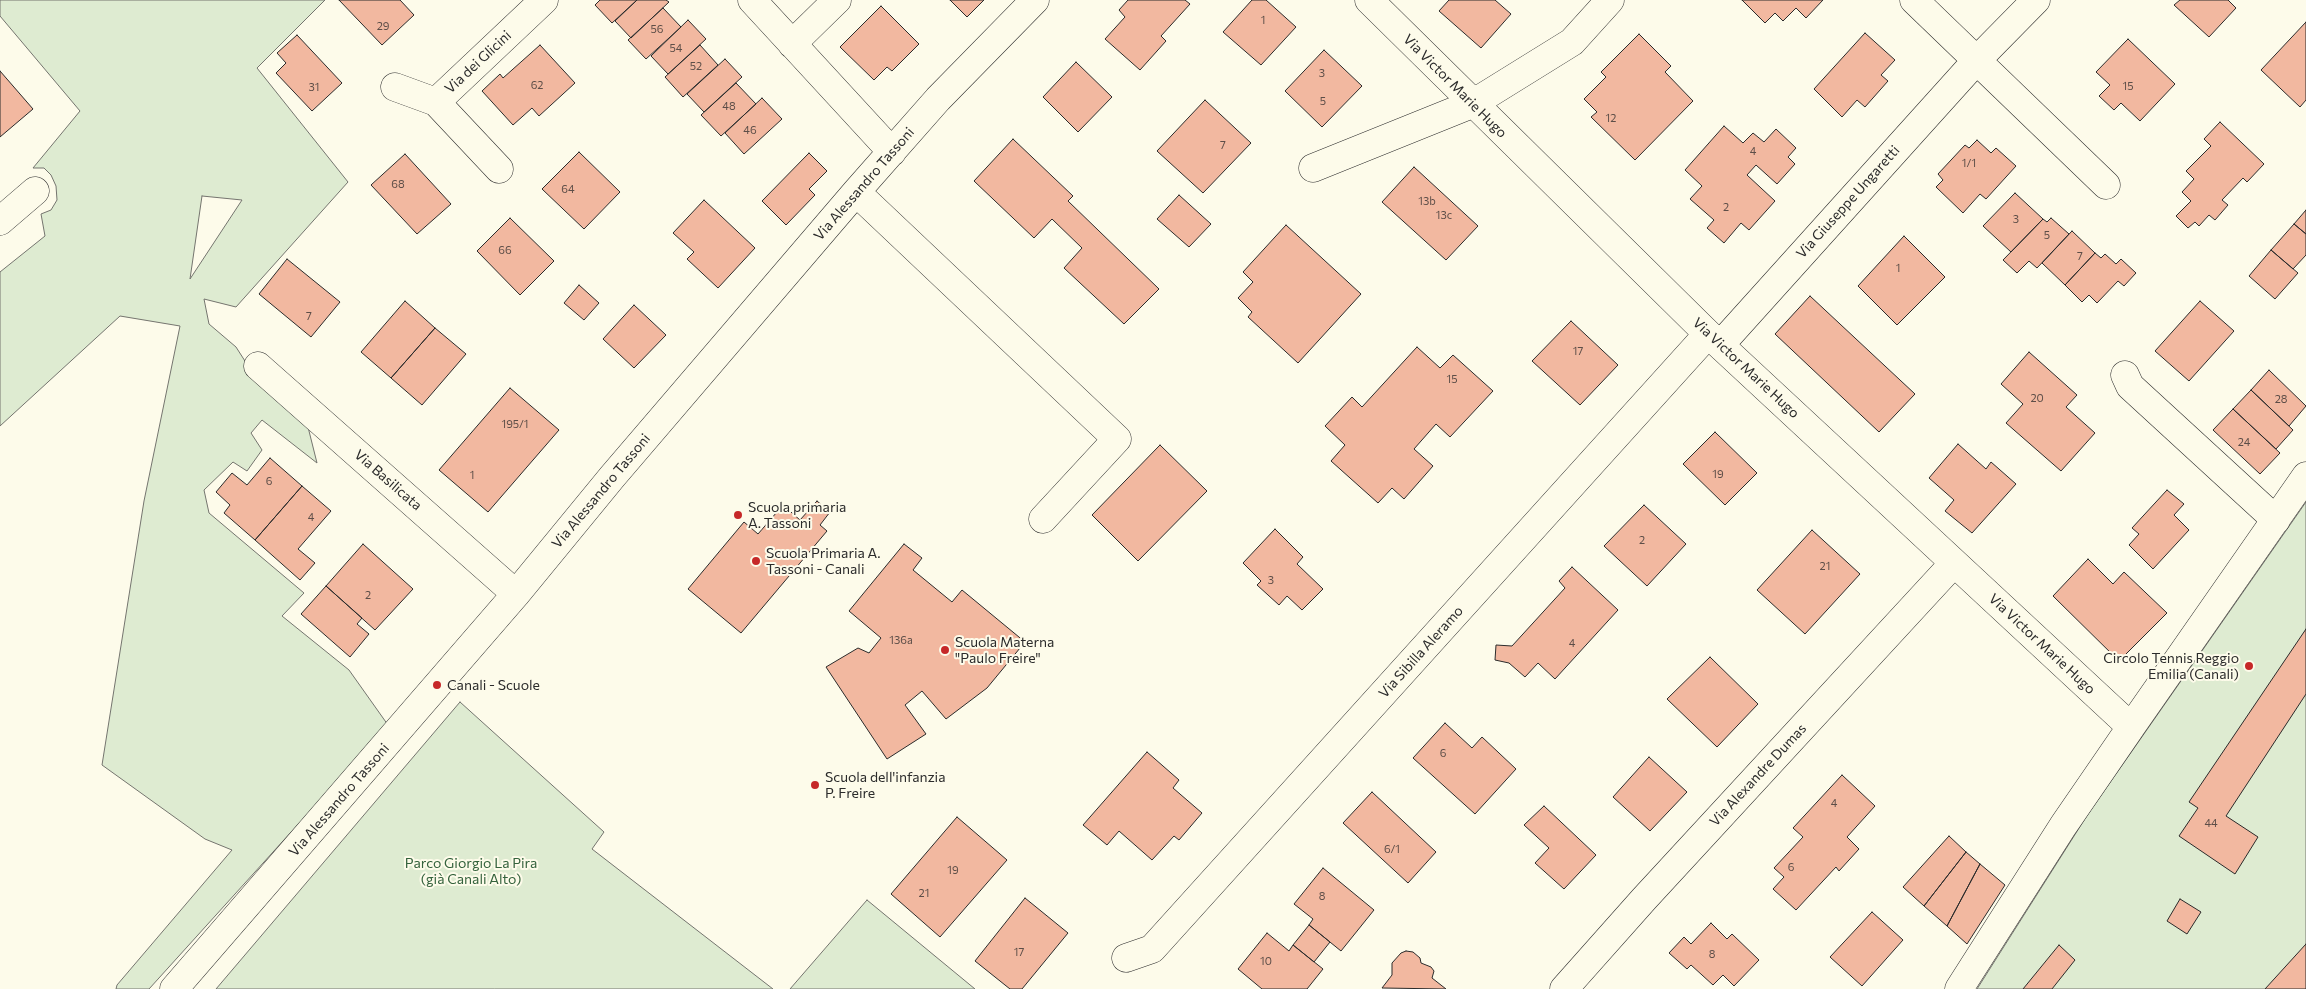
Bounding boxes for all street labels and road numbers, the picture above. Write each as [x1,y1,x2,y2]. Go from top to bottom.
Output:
street label: Via dei Glicini [441,27,515,97]
street label: Via Victor Marie Hugo [1400,31,1510,141]
street label: Via Alessandro Tassoni [810,124,918,244]
street label: Via Giuseppe Ungaretti [1793,142,1903,262]
street label: Via Victor Marie Hugo [1689,314,1803,422]
street label: Via Alessandro Tassoni [548,430,654,552]
street label: Via Basilicata [351,446,425,514]
street label: Via Victor Marie Hugo [1985,590,2099,698]
street label: Via Sibilla Aleramo [1375,603,1467,701]
street label: Via Alexandre Dumas [1706,720,1810,830]
street label: Via Alessandro Tassoni [285,740,393,860]

